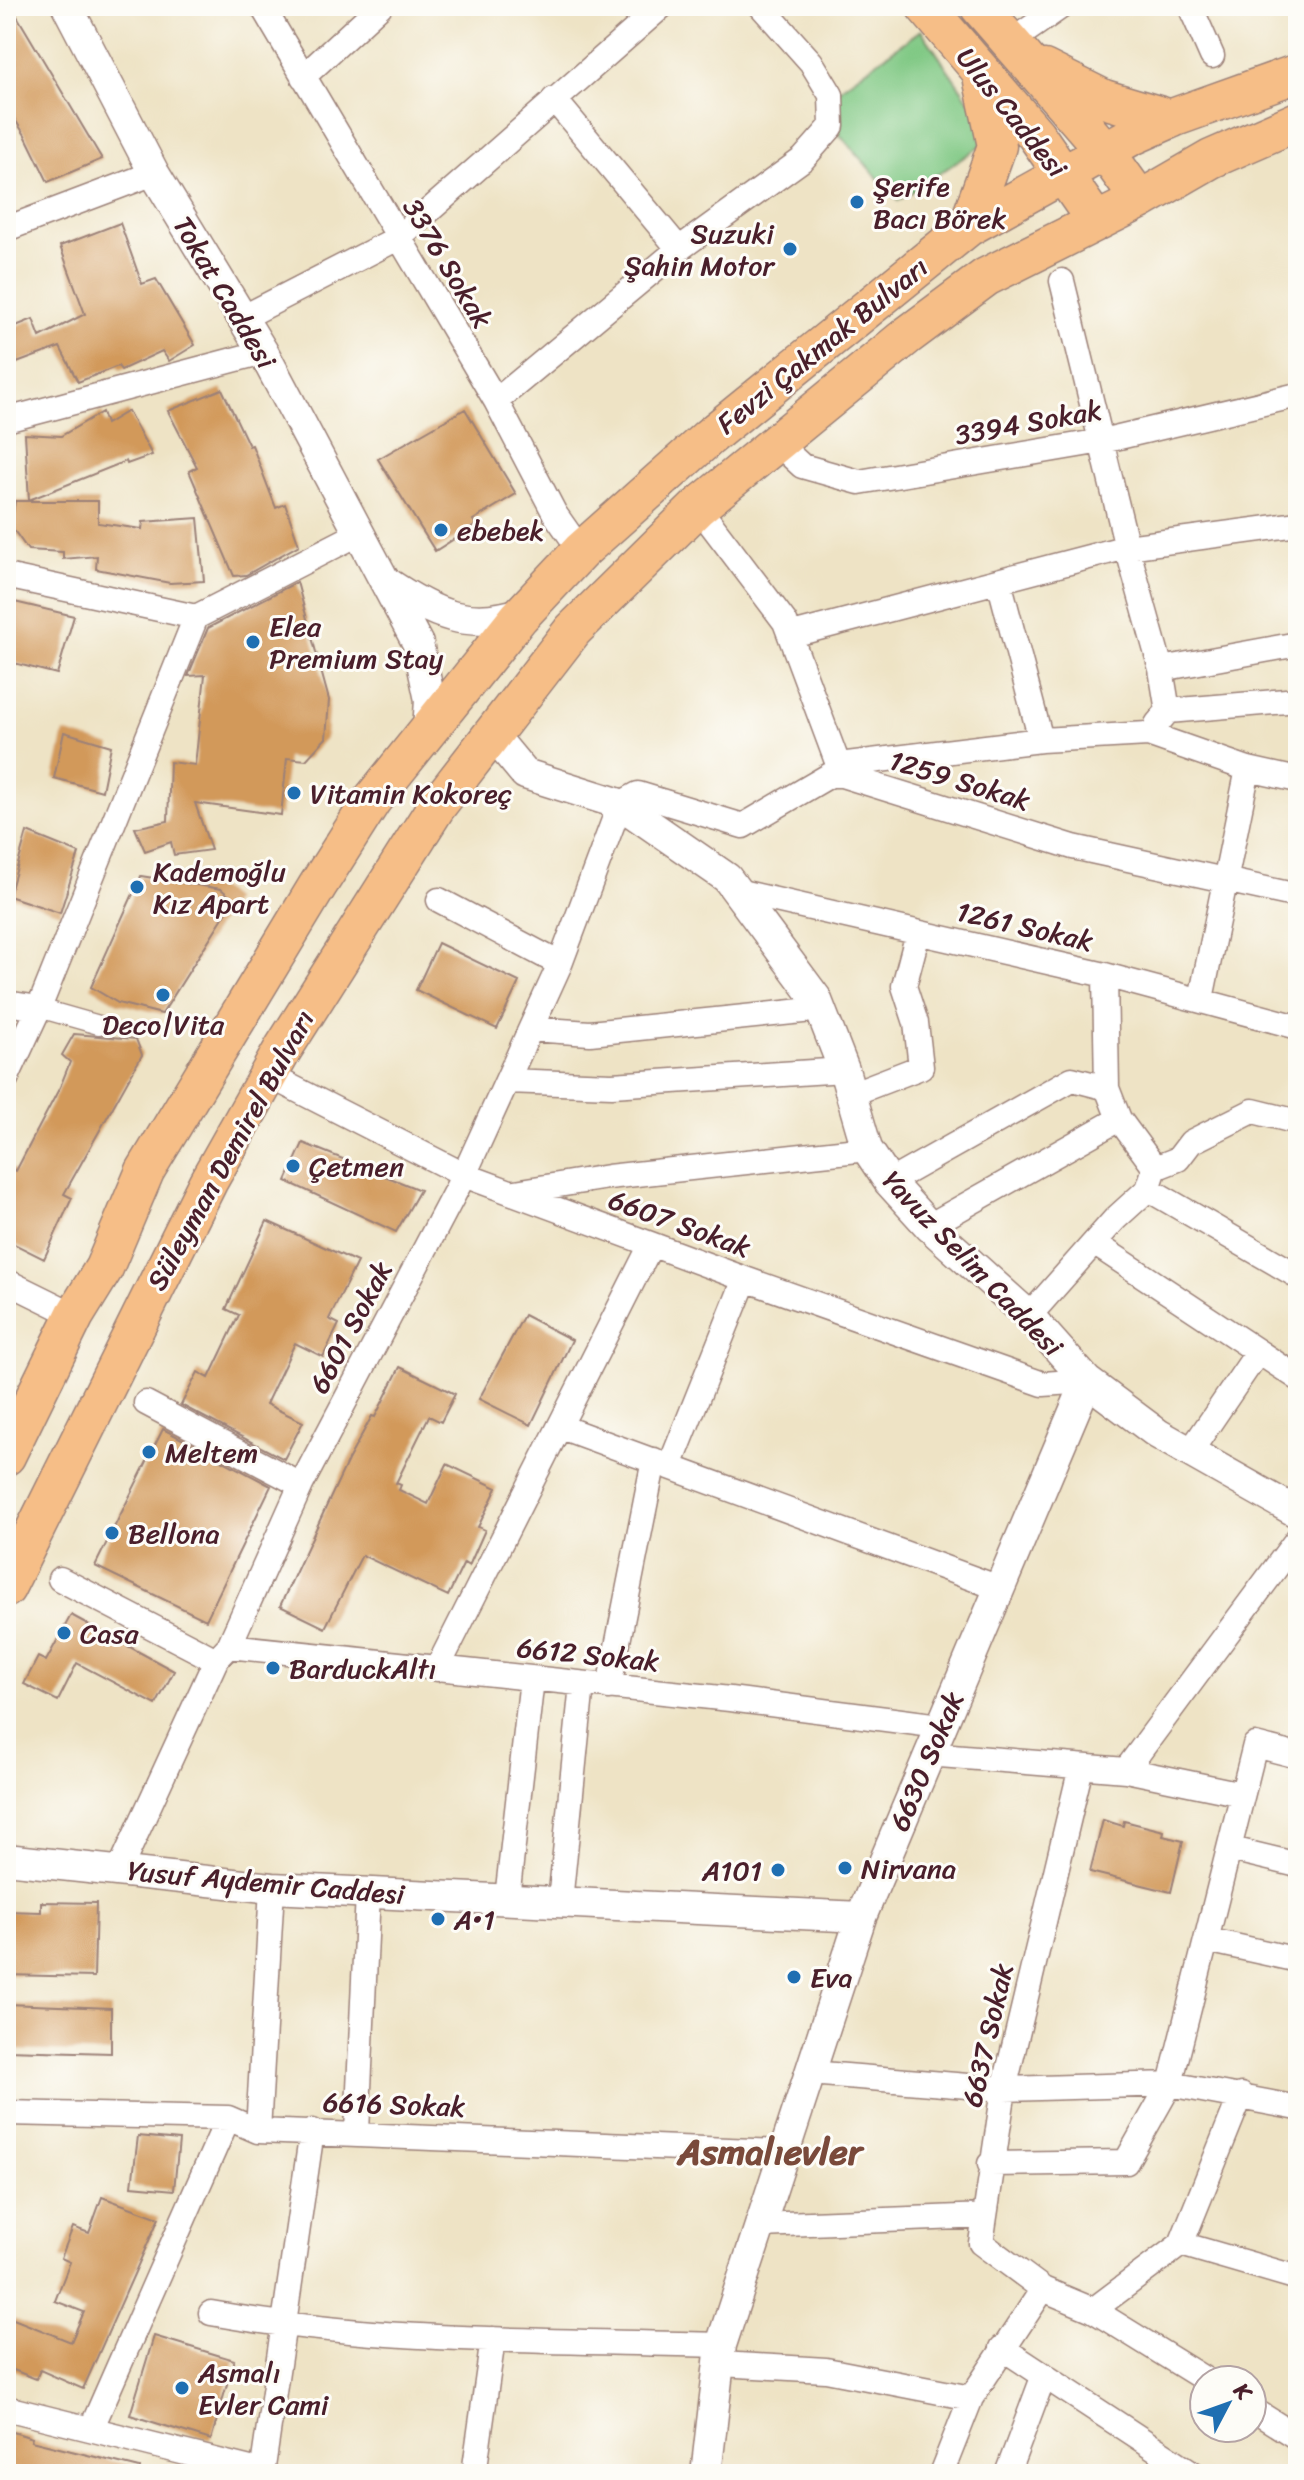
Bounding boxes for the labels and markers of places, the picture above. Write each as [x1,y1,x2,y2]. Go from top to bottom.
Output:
place label: Şerife Bacı Börek [873,162,1006,243]
marker: Şerife Bacı Börek [848,193,866,211]
place label: Suzuki Şahin Motor [624,209,776,290]
marker: Suzuki Şahin Motor [781,240,799,258]
place label: ebebek [457,506,544,555]
marker: ebebek [432,521,450,539]
place label: Elea Premium Stay [269,602,444,683]
marker: Elea Premium Stay [244,633,262,651]
place label: Vitamin Kokoreç [310,769,512,818]
marker: Vitamin Kokoreç [285,784,303,802]
place label: Kademoğlu Kız Apart [153,847,286,928]
marker: Kademoğlu Kız Apart [128,878,146,896]
marker: Deco|Vita [154,986,172,1004]
place label: Deco|Vita [102,1000,225,1049]
place label: Çetmen [309,1142,404,1191]
marker: Çetmen [284,1157,302,1175]
place label: Meltem [165,1428,258,1477]
marker: Meltem [140,1443,158,1461]
place label: Bellona [128,1509,220,1558]
marker: Bellona [103,1524,121,1542]
place label: Casa [80,1609,139,1658]
marker: Casa [55,1624,73,1642]
place label: BarduckAltı [289,1644,436,1693]
marker: BarduckAltı [264,1659,282,1677]
place label: Nirvana [861,1844,956,1893]
place label: A101 [701,1846,762,1895]
marker: Nirvana [836,1859,854,1877]
marker: A101 [769,1861,787,1879]
place label: A•1 [453,1895,495,1944]
marker: A•1 [429,1910,447,1928]
place label: Eva [810,1953,853,2002]
marker: Eva [785,1968,803,1986]
place label: Asmalı Evler Cami [197,2348,330,2429]
marker: Asmalı Evler Cami [173,2379,191,2397]

